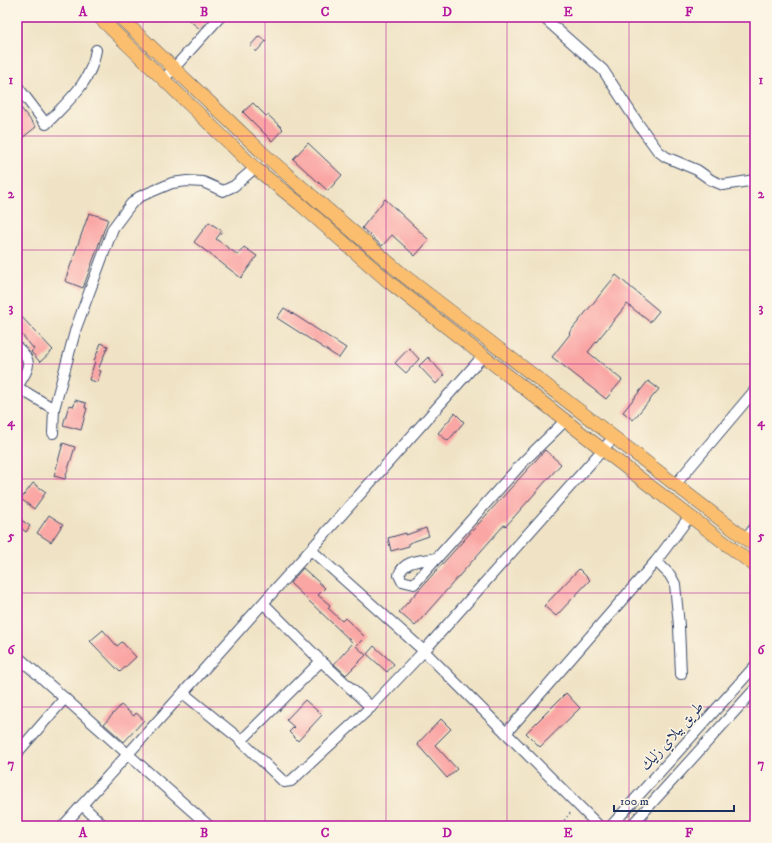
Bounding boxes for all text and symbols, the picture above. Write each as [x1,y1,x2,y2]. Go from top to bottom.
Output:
text: A [78,4,88,20]
text: B [200,4,208,20]
text: C [321,4,330,20]
text: D [442,4,452,20]
text: E [563,4,573,20]
text: F [685,4,694,20]
text: 1 [9,72,14,88]
text: 1 [759,72,764,88]
text: 2 [8,186,15,202]
text: 2 [758,186,765,202]
text: 3 [9,300,14,316]
text: 3 [759,300,764,316]
text: 4 [6,414,15,431]
text: 4 [756,414,765,431]
text: 5 [7,528,15,544]
text: 5 [757,528,765,544]
text: 6 [8,642,16,658]
text: 6 [758,642,766,658]
street label: طريق بيلاي زليك [636,697,709,776]
text: 7 [8,756,15,772]
text: 7 [758,756,765,772]
scale bar [614,787,734,813]
text: 100 m [620,794,649,809]
text: A [78,825,88,841]
text: B [200,825,208,841]
text: C [321,825,330,841]
text: D [442,825,452,841]
text: E [563,825,573,841]
text: F [685,825,694,841]

